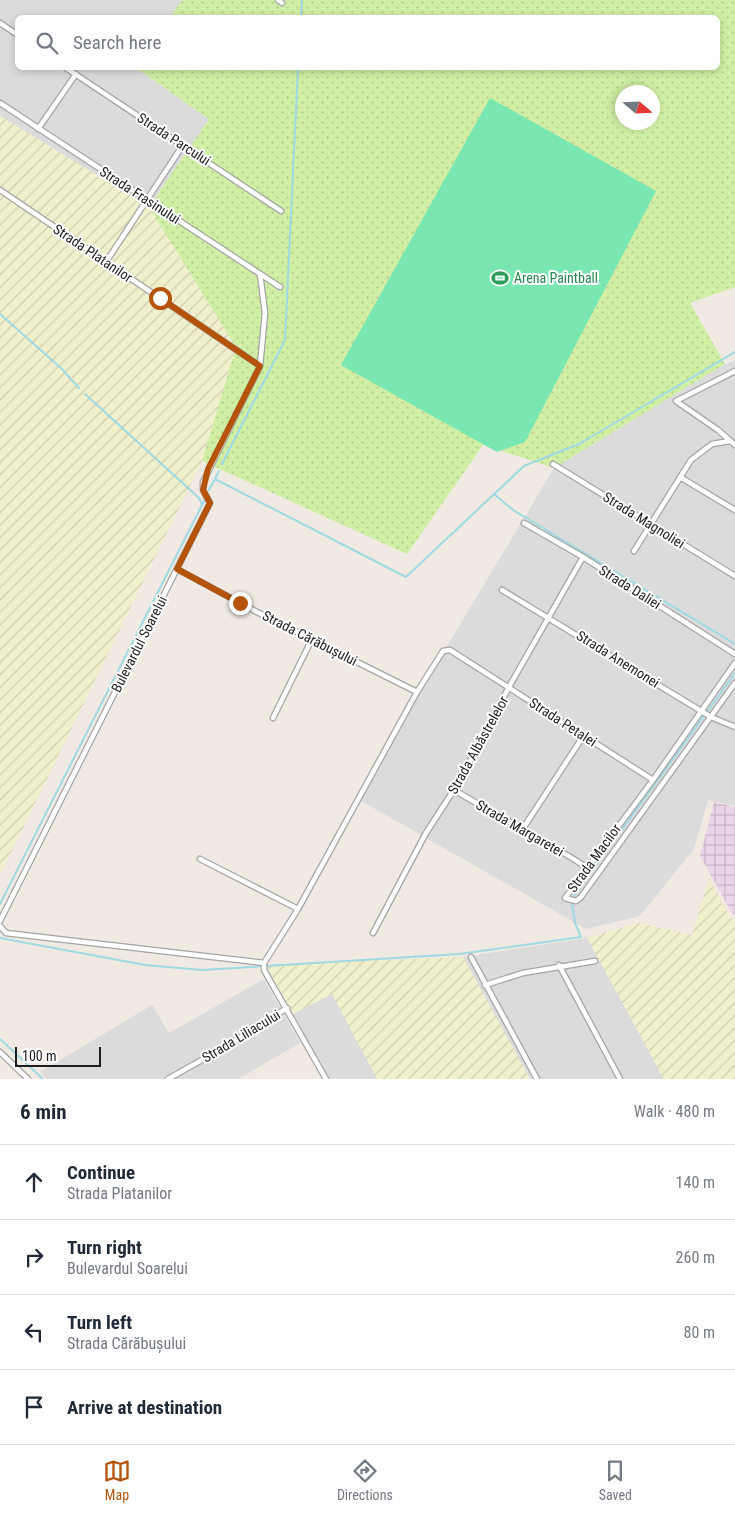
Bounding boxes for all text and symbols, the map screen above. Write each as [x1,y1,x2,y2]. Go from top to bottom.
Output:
search box [15,15,720,70]
icon: search [33,29,61,57]
text: Search here [73,31,161,54]
north arrow [615,85,660,130]
street label: Strada Parcului [134,109,214,169]
street label: Strada Frasinului [97,163,183,227]
street label: Strada Platanilor [50,221,136,285]
sports icon: Arena Paintball [490,268,510,288]
place label: Arena Paintball [514,270,598,286]
route start [149,287,172,310]
street label: Strada Magnoliei [600,489,688,551]
street label: Strada Daliei [596,562,664,612]
route end [229,592,252,615]
street label: Bulevardul Soarelui [108,593,170,695]
street label: Strada Cărăbușului [259,607,360,670]
street label: Strada Anemonei [574,627,662,691]
street label: Strada Albăstrelelor [444,693,512,797]
street label: Strada Petalei [526,694,600,750]
street label: Strada Margaretei [473,796,567,860]
street label: Strada Macilor [564,821,624,895]
street label: Strada Liliacului [199,1006,283,1066]
scale bar [15,1044,101,1067]
text: 100 m [22,1048,57,1064]
text: 6 min [20,1100,67,1124]
text: Walk · 480 m [634,1102,715,1121]
text: Continue [67,1161,135,1184]
icon: ahead [20,1168,48,1196]
text: 140 m [676,1173,715,1192]
text: Strada Platanilor [67,1184,172,1203]
text: Turn right [67,1236,142,1259]
icon: right [20,1243,48,1271]
text: 260 m [676,1248,715,1267]
text: Bulevardul Soarelui [67,1259,188,1278]
text: Turn left [67,1311,132,1334]
icon: left [20,1318,48,1346]
text: 80 m [683,1323,715,1342]
text: Strada Cărăbușului [67,1334,186,1353]
icon: arrive [20,1393,48,1421]
text: Arrive at destination [67,1396,222,1419]
tab: Map [103,1457,131,1503]
tab: Directions [337,1457,393,1503]
tab: Saved [599,1457,632,1503]

